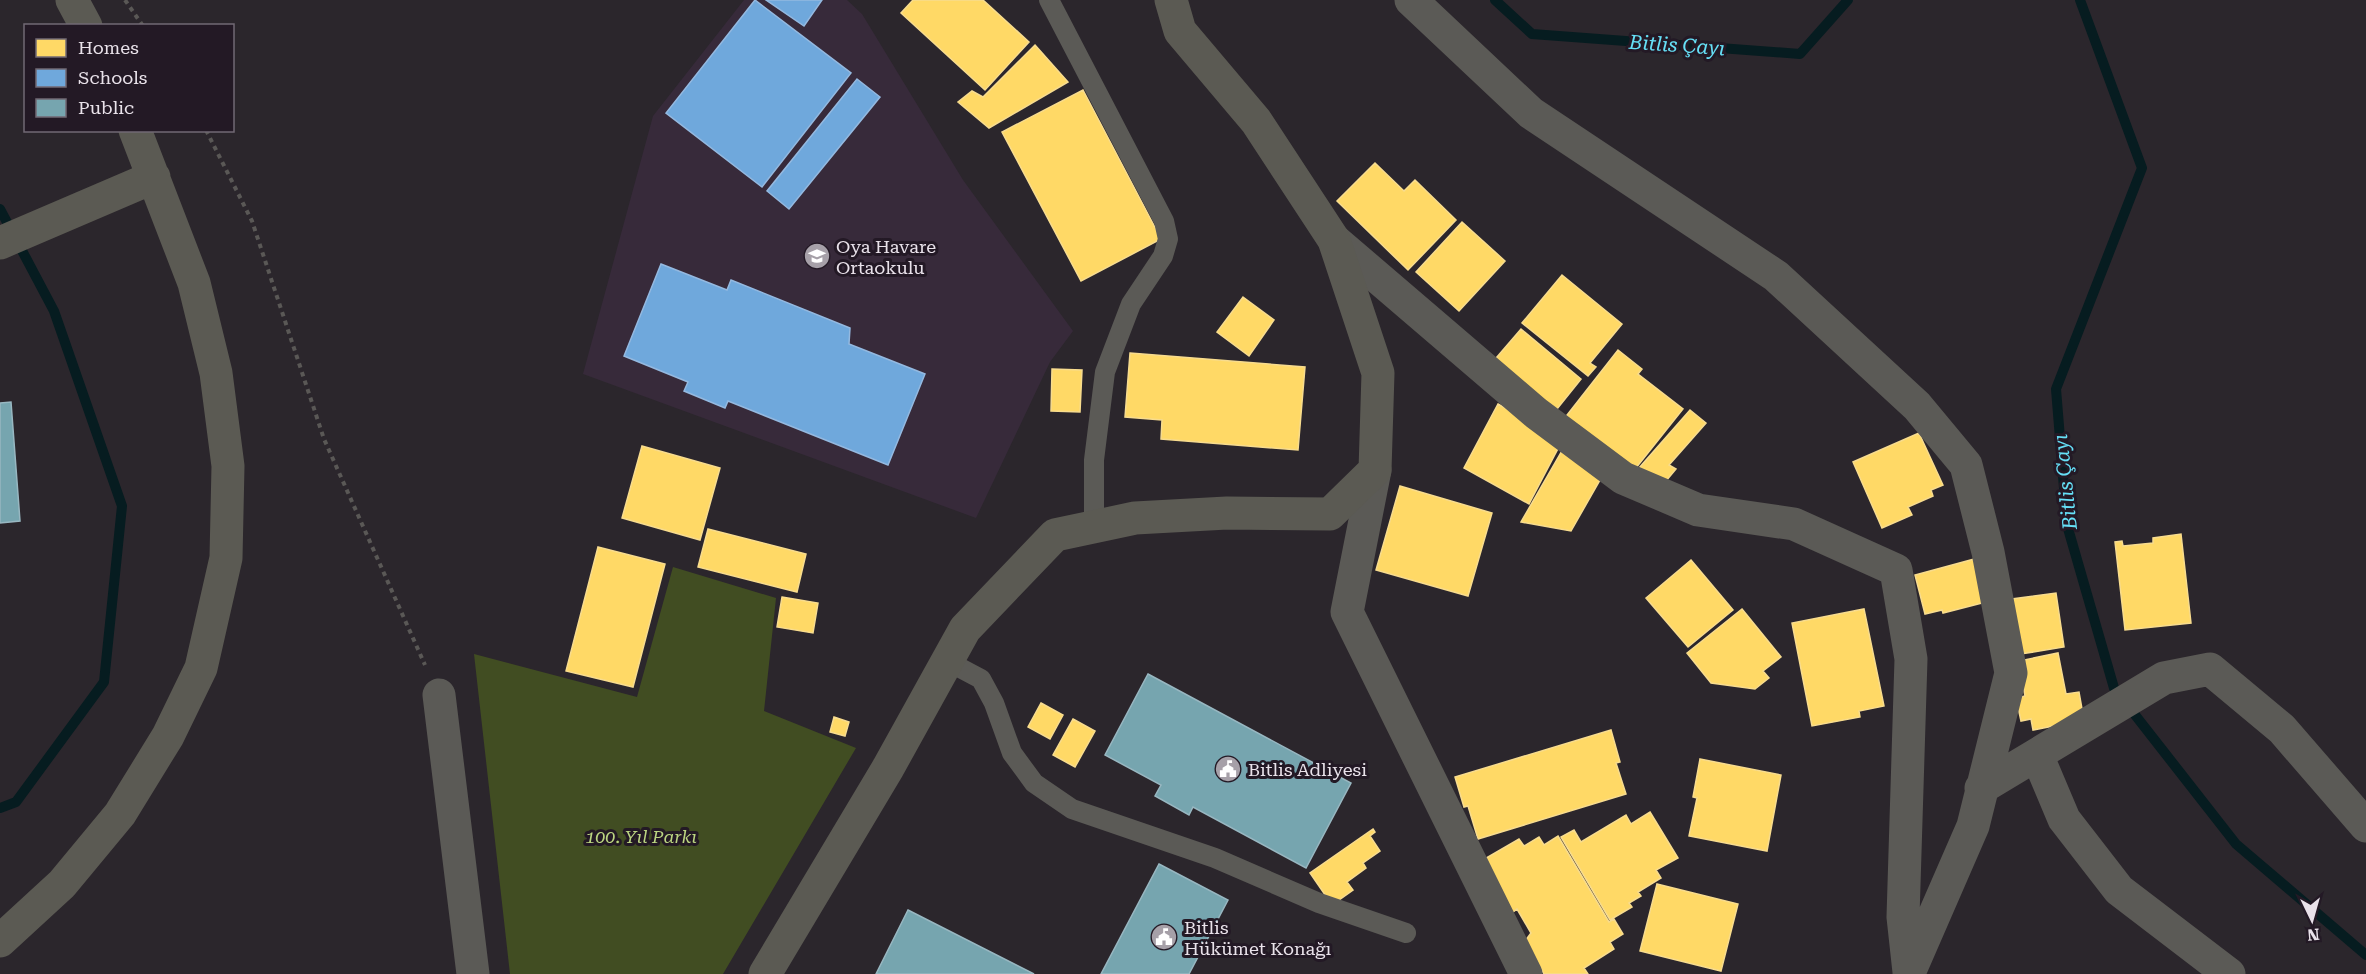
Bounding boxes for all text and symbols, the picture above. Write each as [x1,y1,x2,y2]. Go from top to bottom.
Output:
legend [24,24,234,132]
water label: Bitlis Çayı [1627,30,1726,60]
text: Homes [78,37,139,58]
text: Schools [78,67,147,88]
text: Public [78,97,134,118]
place label: Oya Havare Ortaokulu [836,236,936,278]
school or university icon: Oya Havare Ortaokulu [802,241,832,271]
water label: Bitlis Çayı [2048,433,2082,532]
public building icon: Bitlis Adliyesi [1213,754,1243,784]
place label: Bitlis Adliyesi [1248,759,1367,780]
park label: 100. Yıl Parkı [585,826,697,847]
north arrow [2282,890,2342,950]
place label: Bitlis Hükümet Konağı [1184,917,1332,959]
public building icon: Bitlis Hükümet Konağı [1149,922,1179,952]
text: N [2306,924,2320,944]

